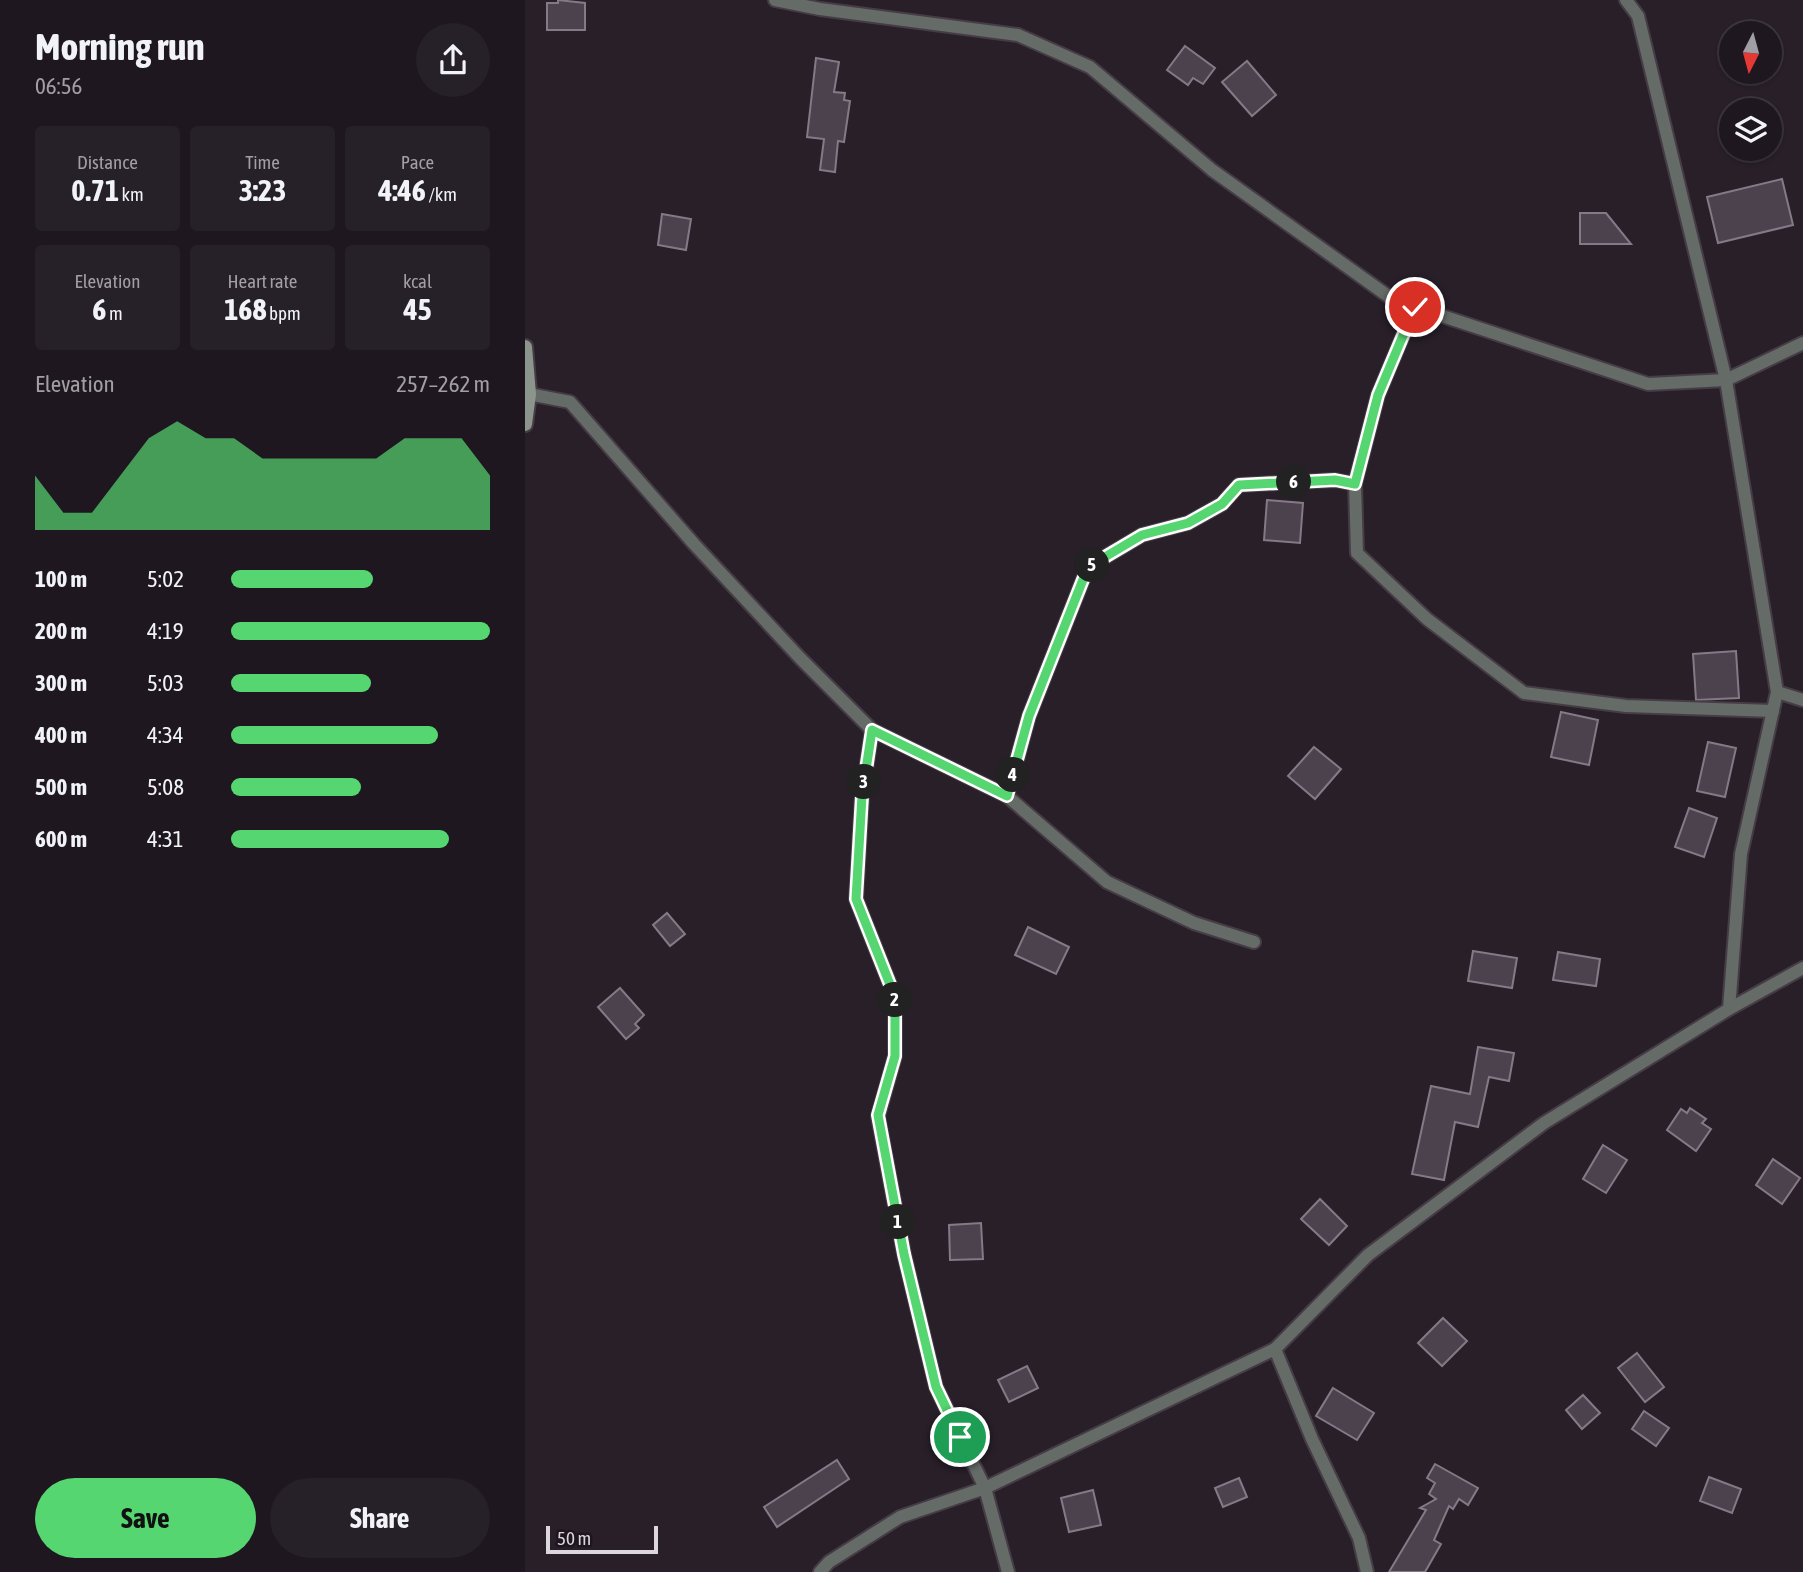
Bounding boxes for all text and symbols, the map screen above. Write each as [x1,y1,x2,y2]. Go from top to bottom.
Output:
north arrow [1719,21,1781,84]
map controls [1719,21,1782,161]
button: share [416,23,490,97]
text: Morning run [35,25,205,68]
text: 06:56 [35,73,82,99]
button: layers [1719,98,1782,161]
text: Distance [77,151,138,173]
text: Time [245,151,280,173]
text: Pace [401,151,434,173]
text: 0.71 [71,173,119,207]
text: 3:23 [239,173,286,207]
text: 4:46 [378,173,426,207]
text: km [119,183,144,205]
text: /km [426,183,457,205]
text: Elevation [75,270,140,292]
text: Heart rate [228,270,297,292]
text: kcal [403,270,432,292]
pin [1385,277,1445,337]
icon: check [1396,288,1434,326]
text: 6 [92,292,106,326]
text: 168 [224,292,267,326]
text: 45 [403,292,432,326]
text: m [106,302,123,324]
text: bpm [267,302,301,324]
text: Elevation [35,371,115,397]
text: 257–262 m [396,371,490,397]
pin: 6 [1277,464,1311,500]
text: 6 [1289,470,1298,492]
pin: 5 [1075,548,1109,582]
text: 5 [1087,553,1096,575]
text: 100 m [35,566,87,592]
text: 5:02 [147,566,184,592]
text: 200 m [35,618,87,644]
text: 4:19 [147,618,184,644]
text: 300 m [35,670,87,696]
text: 5:03 [147,670,184,696]
text: 400 m [35,722,87,748]
text: 4:34 [147,722,184,748]
pin: 4 [995,758,1030,792]
text: 4 [1008,763,1017,785]
pin: 3 [847,764,881,800]
text: 3 [859,770,868,792]
text: 500 m [35,774,87,800]
text: 5:08 [147,774,184,800]
text: 600 m [35,826,87,852]
text: 4:31 [147,826,184,852]
pin: 2 [877,982,913,1018]
text: 2 [890,988,899,1010]
pin: 1 [881,1204,915,1240]
text: 1 [893,1210,902,1232]
pin [930,1407,990,1467]
icon: arrive [941,1418,979,1456]
button: Save [35,1478,256,1558]
button: Share [270,1478,490,1558]
scale bar [546,1523,658,1555]
text: 50 m [557,1527,591,1549]

